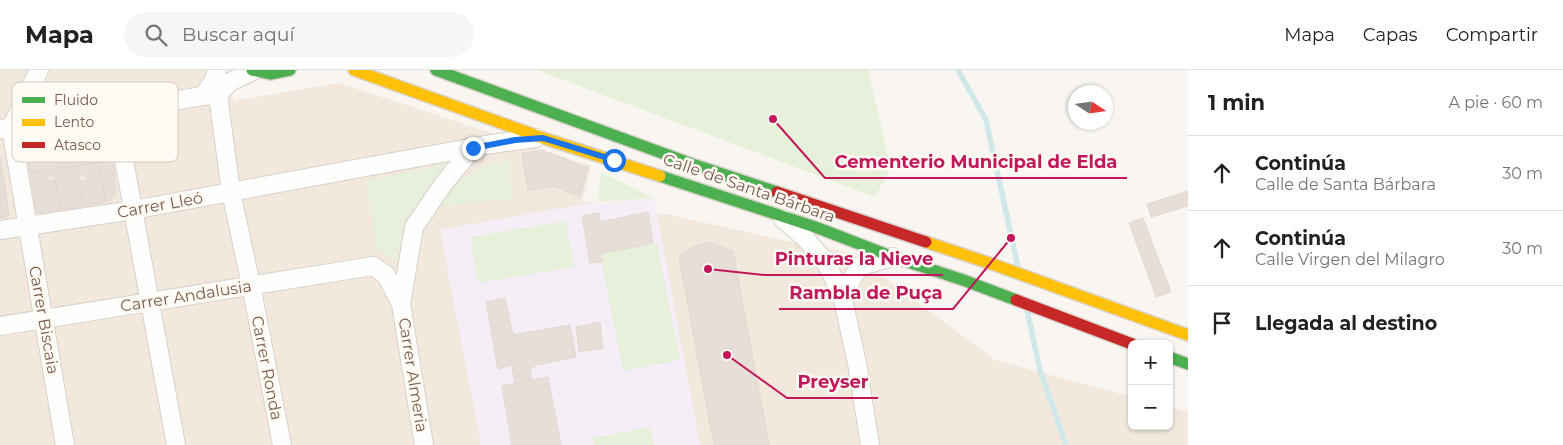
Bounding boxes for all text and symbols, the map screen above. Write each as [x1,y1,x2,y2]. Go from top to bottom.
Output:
search box [124,12,474,57]
text: Mapa [25,20,94,49]
icon: search [142,21,170,49]
text: Buscar aquí [182,23,295,46]
text: Mapa [1284,24,1335,46]
text: Capas [1363,24,1418,46]
text: Compartir [1446,24,1538,46]
legend [12,82,178,162]
north arrow [1068,85,1113,130]
text: 1 min [1208,90,1265,115]
text: Fluido [54,91,98,109]
text: A pie · 60 m [1449,93,1543,112]
text: Lento [54,113,94,131]
text: Atasco [54,136,101,154]
route end [462,137,485,160]
callout: Cementerio Municipal de Elda [825,145,1127,178]
route start [603,149,626,172]
street label: Calle de Santa Bárbara [660,150,838,226]
text: Cementerio Municipal de Elda [835,151,1117,173]
text: Continúa [1255,152,1346,175]
icon: ahead [1208,159,1236,187]
text: 30 m [1502,164,1543,183]
text: Calle de Santa Bárbara [1255,175,1436,194]
street label: Carrer Lleó [116,188,204,222]
text: Continúa [1255,227,1346,250]
icon: ahead [1208,234,1236,262]
text: 30 m [1502,239,1543,258]
callout: Pinturas la Nieve [765,242,943,275]
text: Pinturas la Nieve [775,248,933,270]
text: Calle Virgen del Milagro [1255,250,1445,269]
street label: Carrer Biscaia [25,264,63,376]
street label: Carrer Andalusia [119,276,253,316]
callout: Rambla de Puça [779,276,953,309]
text: Rambla de Puça [789,282,943,304]
icon: arrive [1208,309,1236,337]
text: Llegada al destino [1255,312,1437,335]
street label: Carrer Ronda [248,314,286,422]
street label: Carrer Almeria [395,316,431,434]
map controls [1128,340,1173,430]
button: + [1128,340,1173,385]
callout: Preyser [787,365,878,398]
text: Preyser [797,371,869,393]
button: − [1128,385,1173,430]

